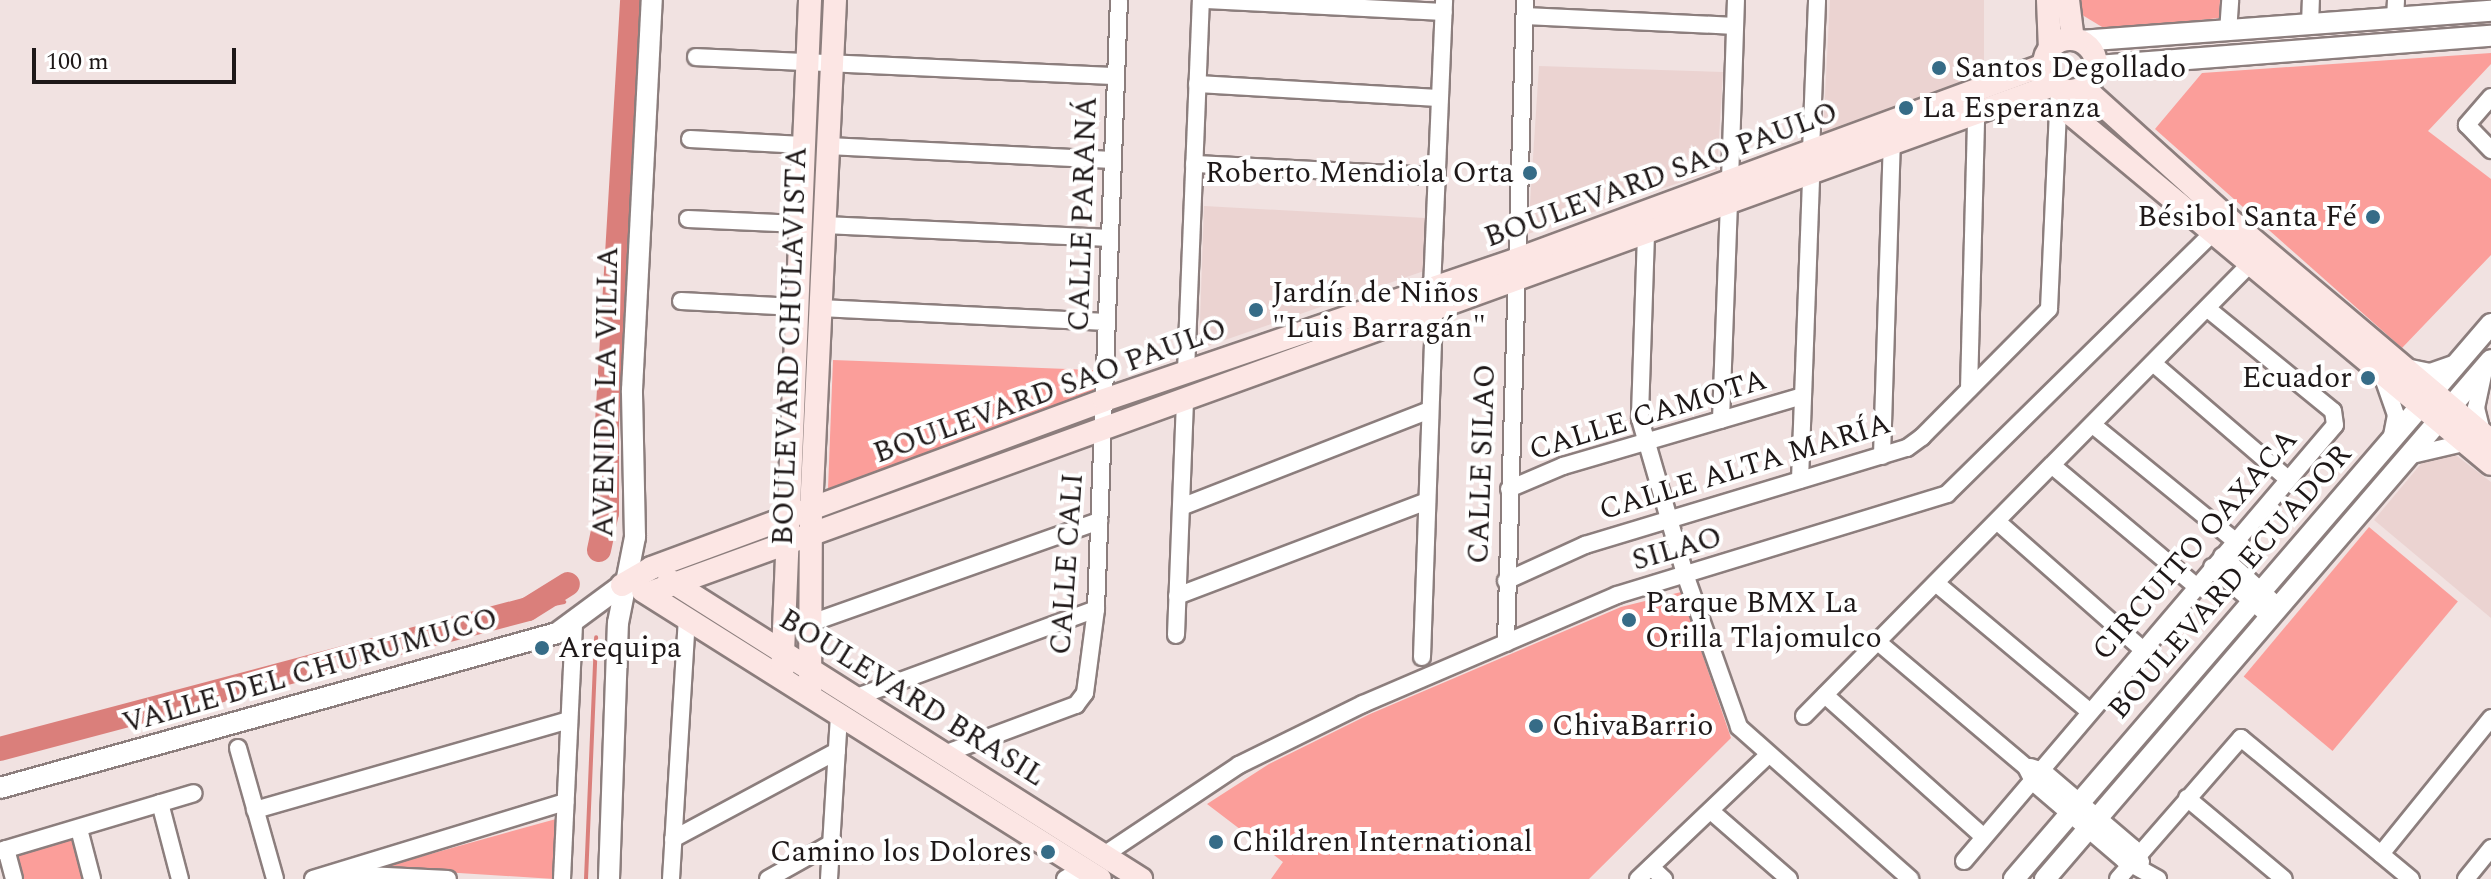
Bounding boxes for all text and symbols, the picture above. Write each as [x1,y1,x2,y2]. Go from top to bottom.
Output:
scale bar [36,32,240,82]
text: 100 m [46,44,109,80]
place label: Santos Degollado [1955,50,2186,86]
marker: Santos Degollado [1930,59,1948,77]
place label: La Esperanza [1922,90,2101,126]
street label: BOULEVARD SAO PAULO [1480,94,1842,256]
street label: CALLE PARANÁ [1061,96,1105,332]
marker: La Esperanza [1897,99,1915,117]
street label: BOULEVARD CHULAVISTA [765,146,815,546]
place label: Roberto Mendiola Orta [1205,155,1514,191]
marker: Roberto Mendiola Orta [1521,164,1539,182]
place label: Bésibol Santa Fé [2137,199,2357,235]
marker: Bésibol Santa Fé [2364,208,2382,226]
street label: AVENIDA LA VILLA [585,246,627,538]
place label: Jardín de Niños "Luis Barragán" [1272,275,1486,346]
marker: Jardín de Niños "Luis Barragán" [1247,301,1265,319]
street label: BOULEVARD SAO PAULO [869,310,1231,472]
place label: Ecuador [2242,360,2352,396]
street label: CALLE CAMOTA [1525,362,1771,468]
street label: CALLE SILAO [1461,364,1503,564]
marker: Ecuador [2359,369,2377,387]
street label: CALLE ALTA MARÍA [1595,406,1895,528]
street label: CIRCUITO OAXACA [2085,422,2305,668]
street label: BOULEVARD ECUADOR [2101,437,2359,727]
street label: CALLE CALI [1043,472,1091,656]
street label: SILAO [1628,519,1726,579]
place label: Parque BMX La Orilla Tlajomulco [1645,585,1882,656]
street label: VALLE DEL CHURUMUCO [118,600,502,742]
street label: BOULEVARD BRASIL [772,601,1052,795]
marker: Parque BMX La Orilla Tlajomulco [1620,611,1638,629]
place label: Arequipa [558,630,682,666]
marker: Arequipa [533,639,551,657]
place label: ChivaBarrio [1552,708,1713,744]
marker: ChivaBarrio [1527,717,1545,735]
place label: Children International [1232,824,1533,860]
marker: Children International [1207,833,1225,851]
place label: Camino los Dolores [770,834,1032,870]
marker: Camino los Dolores [1039,843,1057,861]

